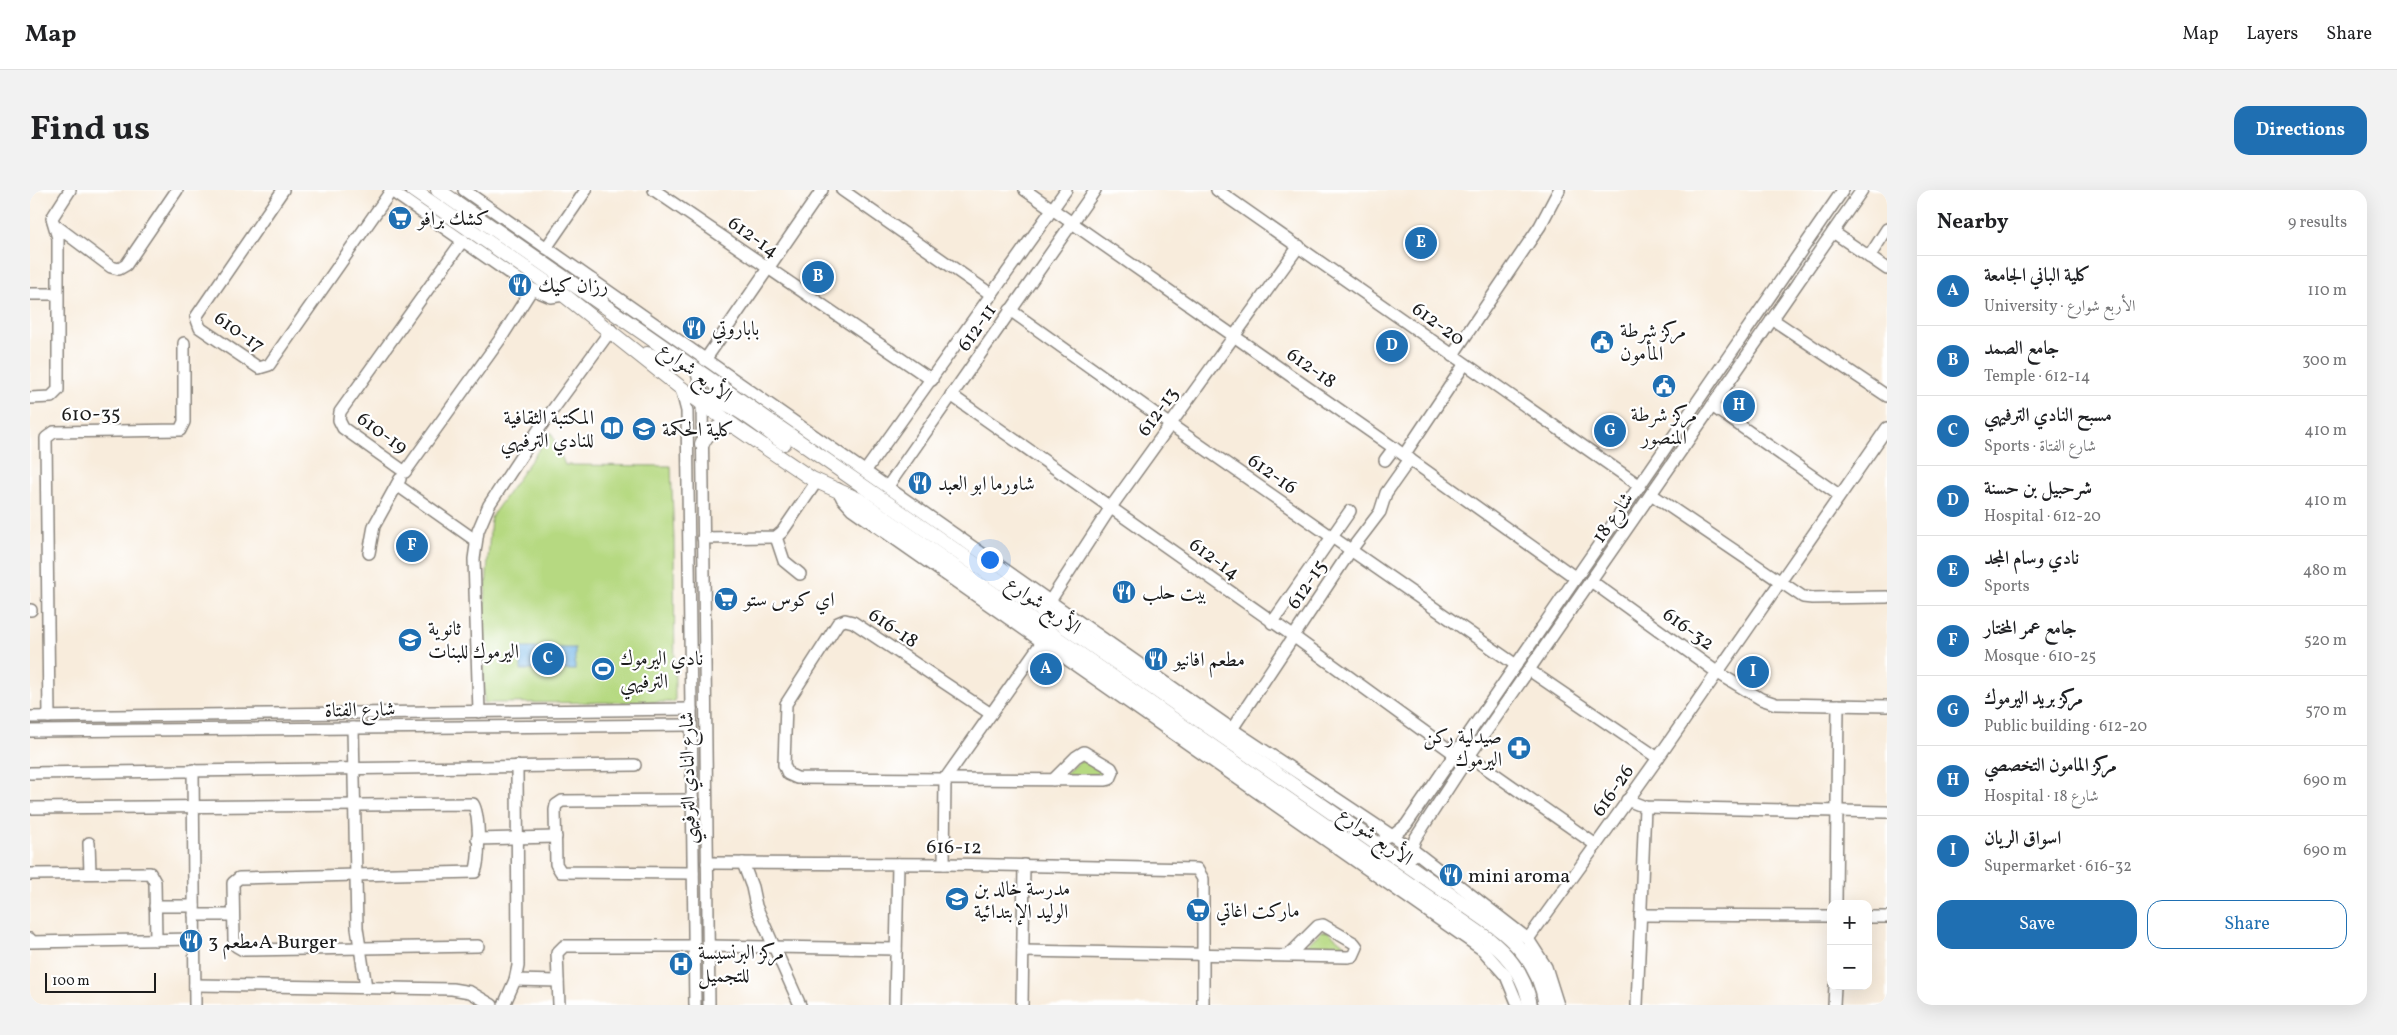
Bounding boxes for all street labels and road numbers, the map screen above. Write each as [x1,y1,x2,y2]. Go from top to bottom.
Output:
street label: 612-14 [722,210,784,265]
street label: 612-20 [1406,296,1470,353]
street label: 612-11 [951,299,1004,358]
street label: 610-17 [208,305,270,360]
street label: الأربع شوارع [651,334,739,412]
street label: 612-18 [1280,341,1341,396]
street label: 612-13 [1131,382,1186,443]
street label: 610-35 [61,400,121,430]
street label: 610-19 [351,406,413,462]
street label: 612-16 [1241,447,1302,502]
street label: شارع 18 [1586,487,1643,551]
street label: 612-14 [1183,532,1245,588]
street label: 612-15 [1281,555,1334,615]
street label: الأربع شوارع [999,568,1088,644]
street label: 616-32 [1656,601,1720,658]
street label: 616-18 [862,602,923,656]
street label: شارع الفتاة [324,696,396,728]
street label: شارع النادي الترفيهي [674,711,707,844]
street label: 616-26 [1586,759,1642,823]
street label: الأربع شوارع [1331,799,1420,875]
street label: 616-12 [926,834,982,862]

